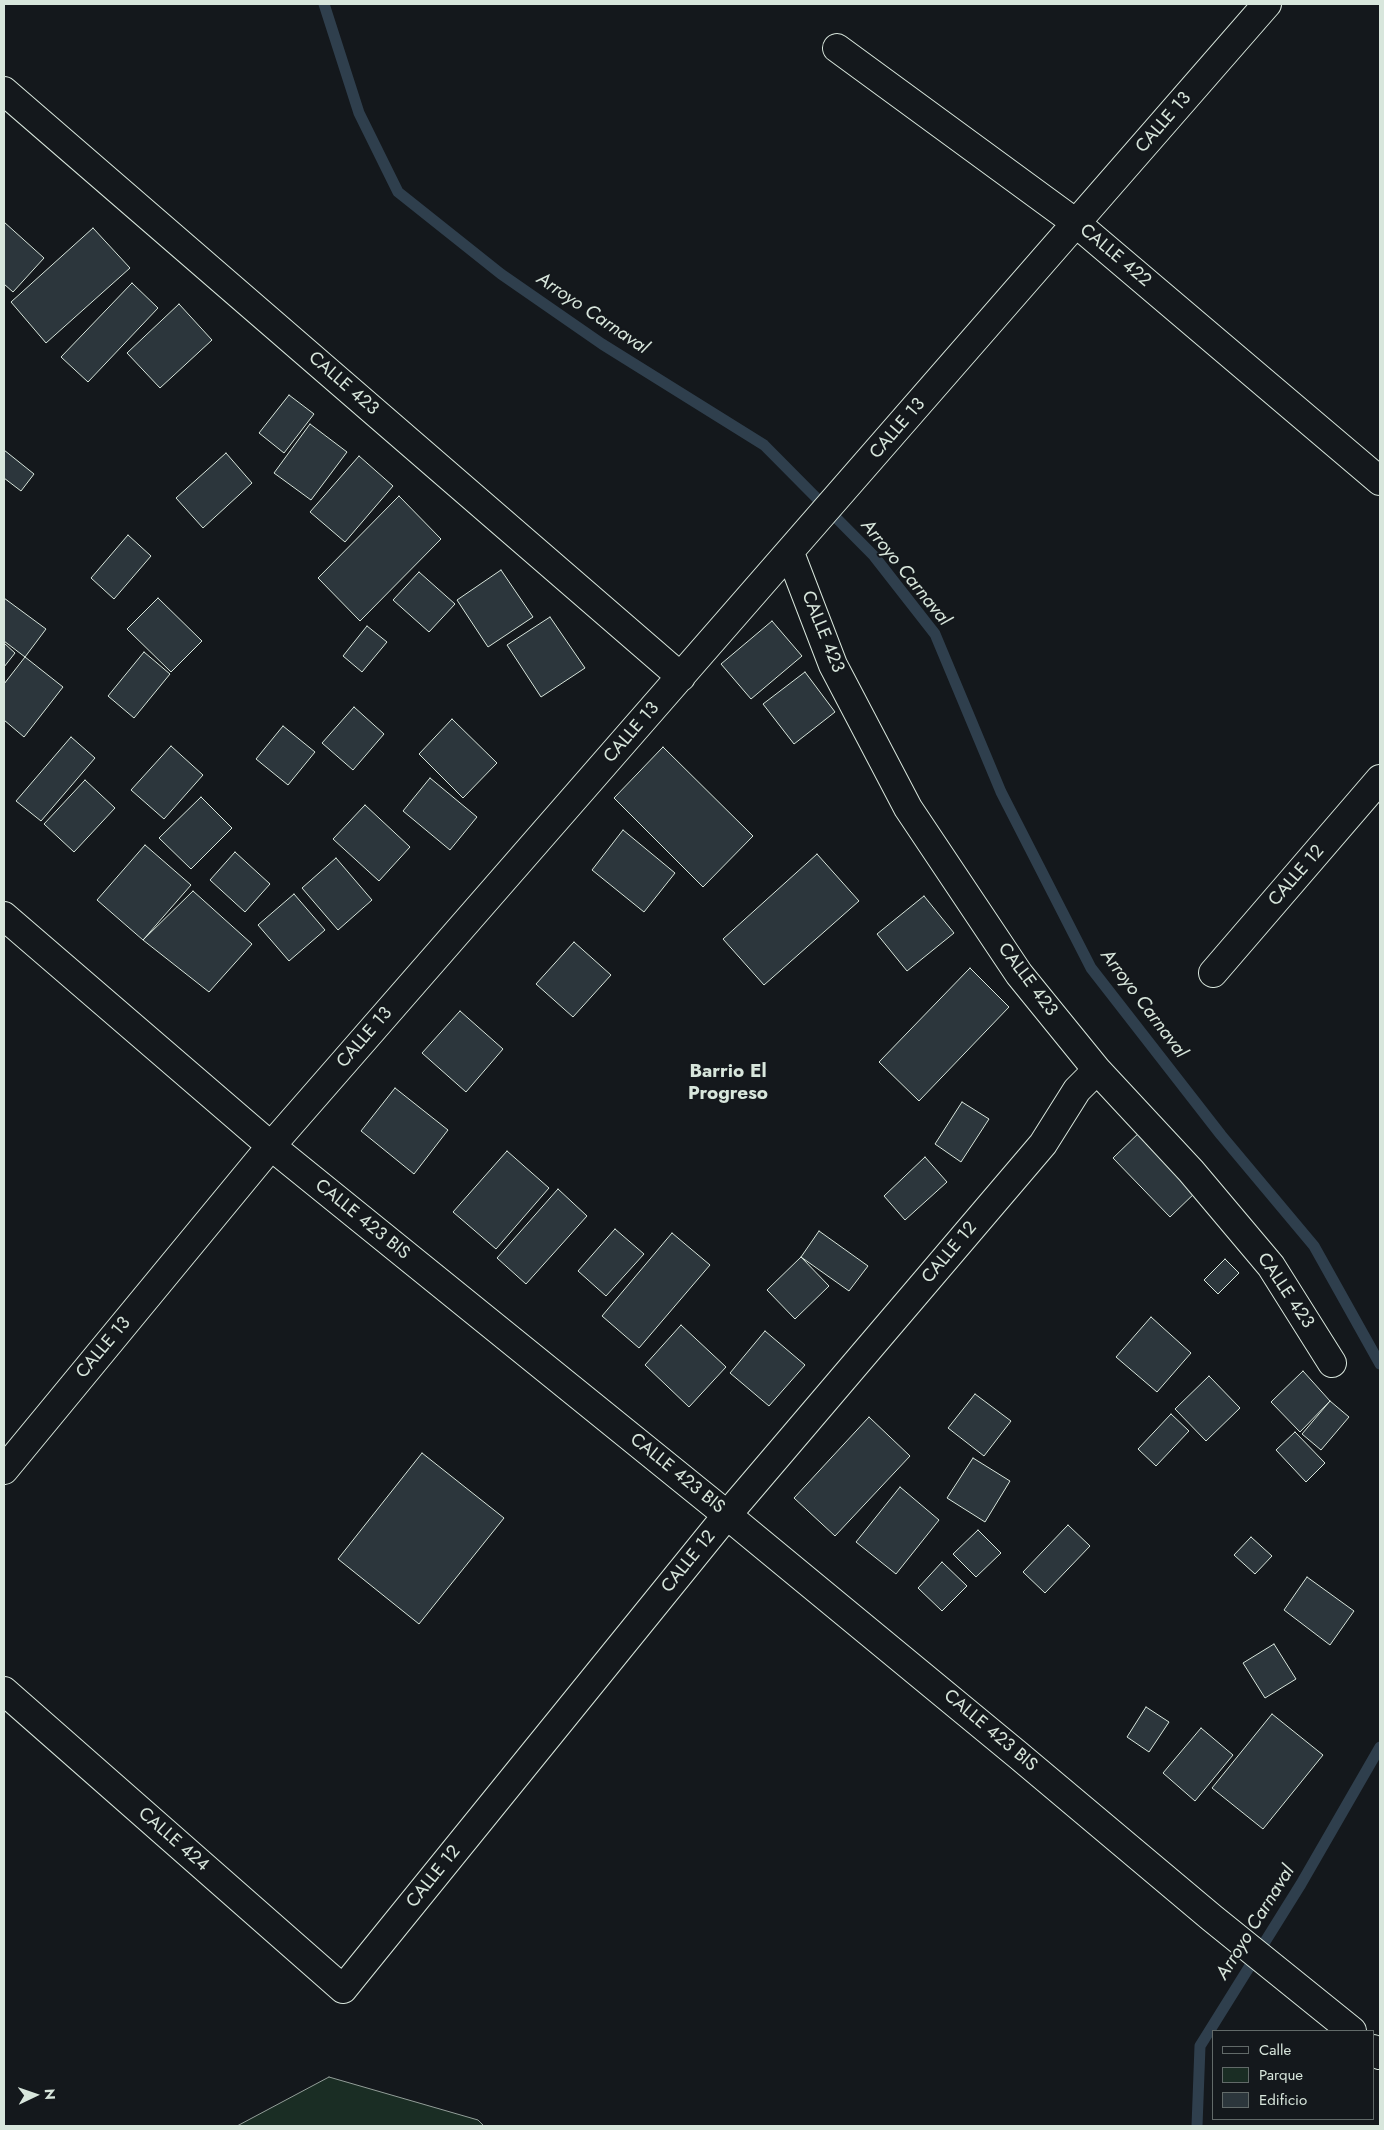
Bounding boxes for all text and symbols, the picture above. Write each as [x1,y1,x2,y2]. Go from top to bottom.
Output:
street label: CALLE 13 [1132,88,1196,158]
street label: CALLE 422 [1075,220,1155,292]
water label: Arroyo Carnaval [532,268,652,360]
street label: CALLE 423 [303,348,383,420]
street label: CALLE 13 [866,394,930,464]
water label: Arroyo Carnaval [855,515,955,631]
street label: CALLE 423 [796,588,848,676]
street label: CALLE 13 [600,698,664,768]
street label: CALLE 12 [1265,841,1329,911]
street label: CALLE 423 [992,939,1062,1021]
water label: Arroyo Carnaval [1095,945,1191,1063]
street label: CALLE 13 [333,1003,397,1073]
district label: Barrio El Progreso [688,1061,768,1105]
street label: CALLE 423 BIS [310,1175,414,1265]
street label: CALLE 12 [918,1218,982,1288]
street label: CALLE 423 [1252,1249,1318,1333]
street label: CALLE 13 [72,1313,136,1383]
street label: CALLE 423 BIS [625,1429,729,1519]
street label: CALLE 12 [657,1527,721,1597]
street label: CALLE 423 BIS [939,1686,1041,1776]
street label: CALLE 424 [133,1803,213,1877]
street label: CALLE 12 [402,1842,466,1912]
water label: Arroyo Carnaval [1212,1862,1300,1984]
legend [1212,2030,1374,2120]
text: Calle [1259,2039,1291,2061]
text: Parque [1259,2064,1303,2086]
north arrow [10,2070,60,2120]
text: N [40,2088,60,2100]
text: Edificio [1259,2089,1307,2111]

